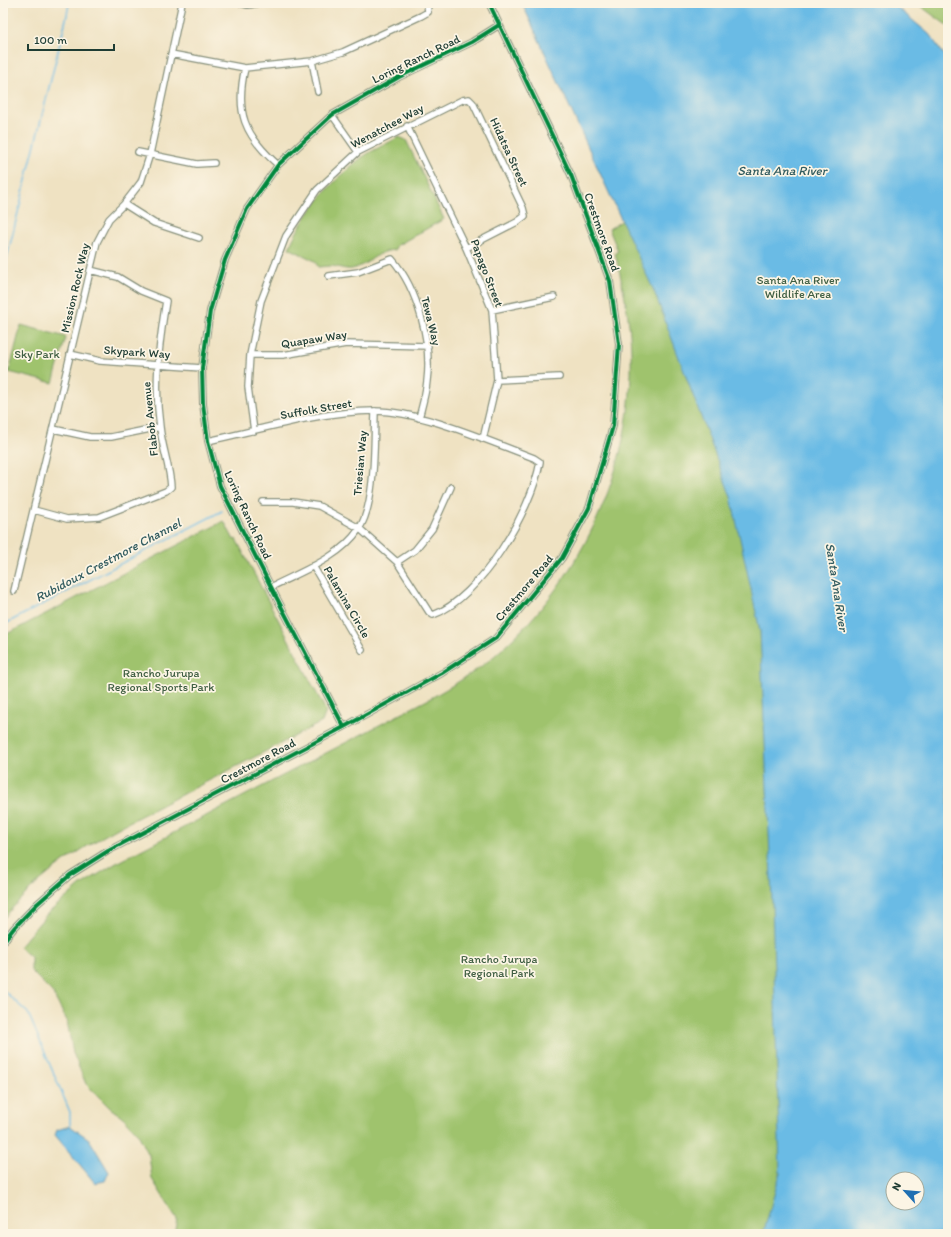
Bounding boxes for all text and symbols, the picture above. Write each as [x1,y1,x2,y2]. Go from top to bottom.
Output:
scale bar [28,26,114,52]
street label: Loring Ranch Road [370,31,463,86]
text: 100 m [34,33,67,47]
street label: Wenatchee Way [348,101,426,151]
street label: Hidatsa Street [487,115,531,189]
water label: Santa Ana River [737,163,829,178]
street label: Crestmore Road [581,191,623,274]
street label: Papago Street [468,237,507,310]
street label: Mission Rock Way [58,242,92,334]
park label: Santa Ana River Wildlife Area [757,273,840,301]
street label: Tewa Way [418,295,444,347]
street label: Quapaw Way [280,327,348,351]
street label: Skypark Way [103,343,171,361]
park label: Sky Park [14,347,60,361]
street label: Flabob Avenue [139,381,161,457]
street label: Suffolk Street [279,396,353,422]
street label: Triesian Way [350,429,370,496]
street label: Loring Ranch Road [221,468,275,562]
water label: Rubidoux Crestmore Channel [33,515,185,605]
water label: Santa Ana River [823,542,852,634]
street label: Crestmore Road [492,551,556,624]
street label: Palamina Circle [321,564,373,641]
park label: Rancho Jurupa Regional Sports Park [107,666,215,694]
street label: Crestmore Road [218,735,298,787]
park label: Rancho Jurupa Regional Park [461,952,537,980]
north arrow [885,1171,925,1211]
text: N [889,1180,904,1193]

